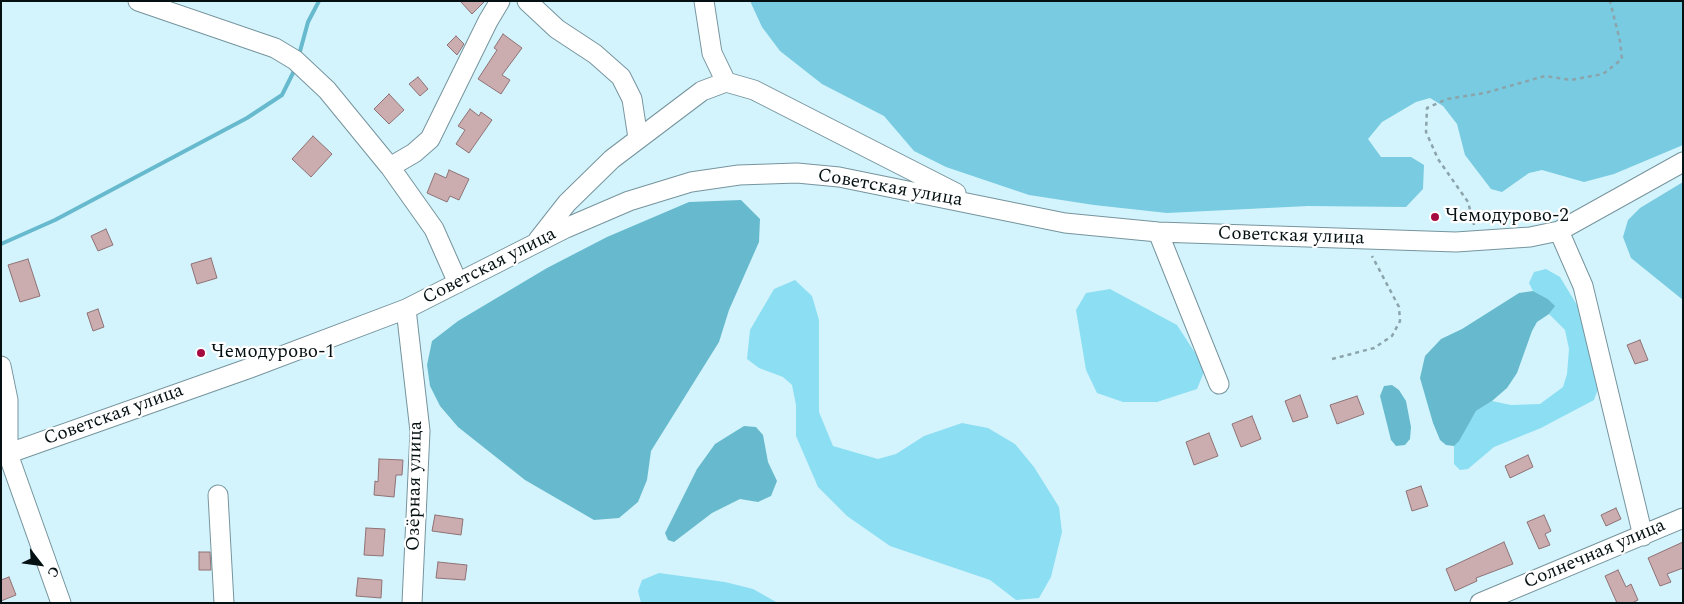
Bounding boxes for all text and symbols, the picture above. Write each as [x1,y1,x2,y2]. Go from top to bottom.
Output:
street label: Советская улица [816,165,964,213]
place label: Чемодурово-2 [1445,206,1569,228]
marker: Чемодурово-2 [1429,211,1441,223]
street label: Советская улица [419,223,561,311]
street label: Советская улица [1217,223,1365,251]
place label: Чемодурово-1 [211,342,335,364]
marker: Чемодурово-1 [195,347,207,359]
street label: Советская улица [41,380,187,452]
street label: Озёрная улица [403,421,429,551]
street label: Солнечная улица [1521,515,1669,595]
north arrow [15,539,65,589]
text: С [42,562,65,581]

